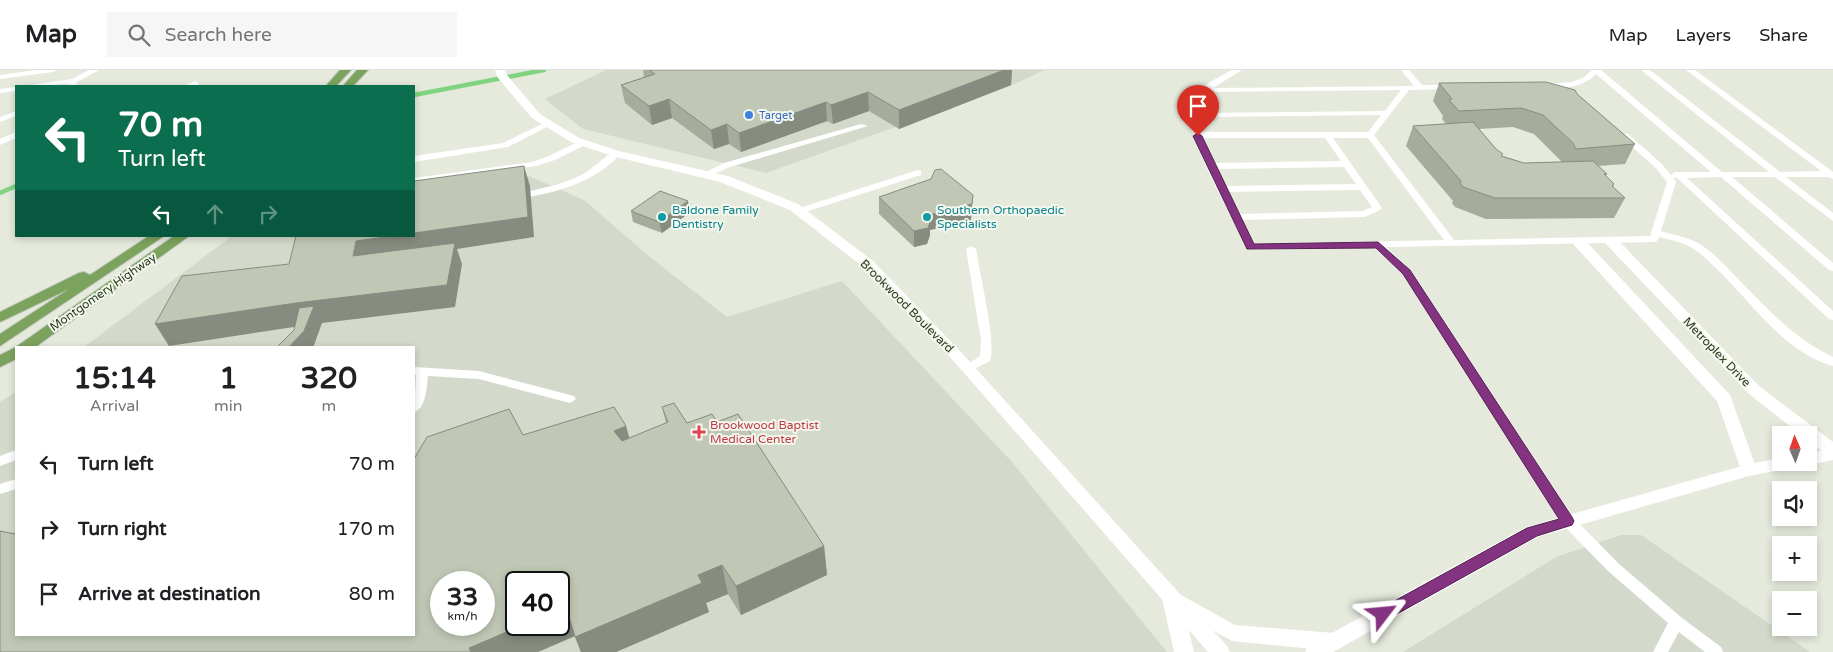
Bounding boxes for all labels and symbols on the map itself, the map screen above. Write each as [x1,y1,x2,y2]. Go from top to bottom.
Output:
pin [1177,85,1219,136]
marker: Target [743,109,755,121]
place label: Target [759,109,792,122]
place label: Baldone Family Dentistry [672,203,759,231]
place label: Southern Orthopaedic Specialists [937,203,1064,231]
marker: Baldone Family Dentistry [656,211,668,223]
marker: Southern Orthopaedic Specialists [921,211,933,223]
street label: Montgomery Highway [47,250,159,334]
street label: Brookwood Boulevard [857,256,957,356]
street label: Metroplex Drive [1680,314,1754,390]
place label: Brookwood Baptist Medical Center [710,418,819,446]
marker: Brookwood Baptist Medical Center [692,425,706,439]
north arrow [1772,426,1818,471]
speed limit sign: 40 [505,571,570,636]
position arrow [1356,587,1408,639]

